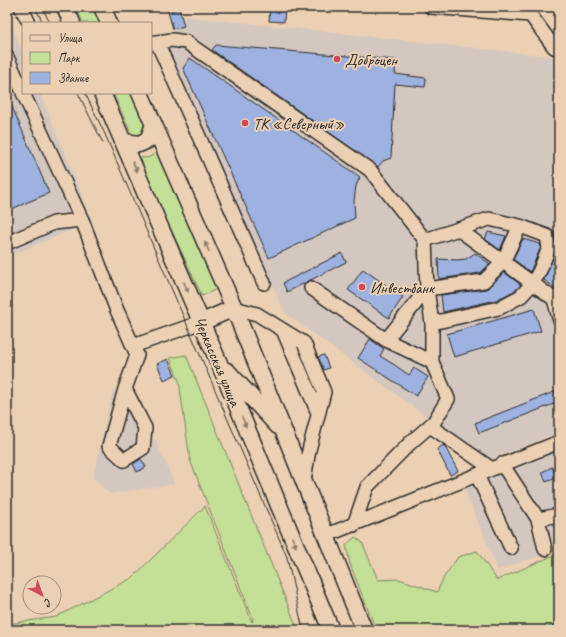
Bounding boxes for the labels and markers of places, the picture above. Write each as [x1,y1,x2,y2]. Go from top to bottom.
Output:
place label: Доброцен [345,50,398,70]
marker: Доброцен [332,54,342,64]
place label: ТК «Северный» [253,114,345,134]
marker: ТК «Северный» [240,118,250,128]
place label: Инвестбанк [370,278,436,298]
marker: Инвестбанк [357,282,367,292]

